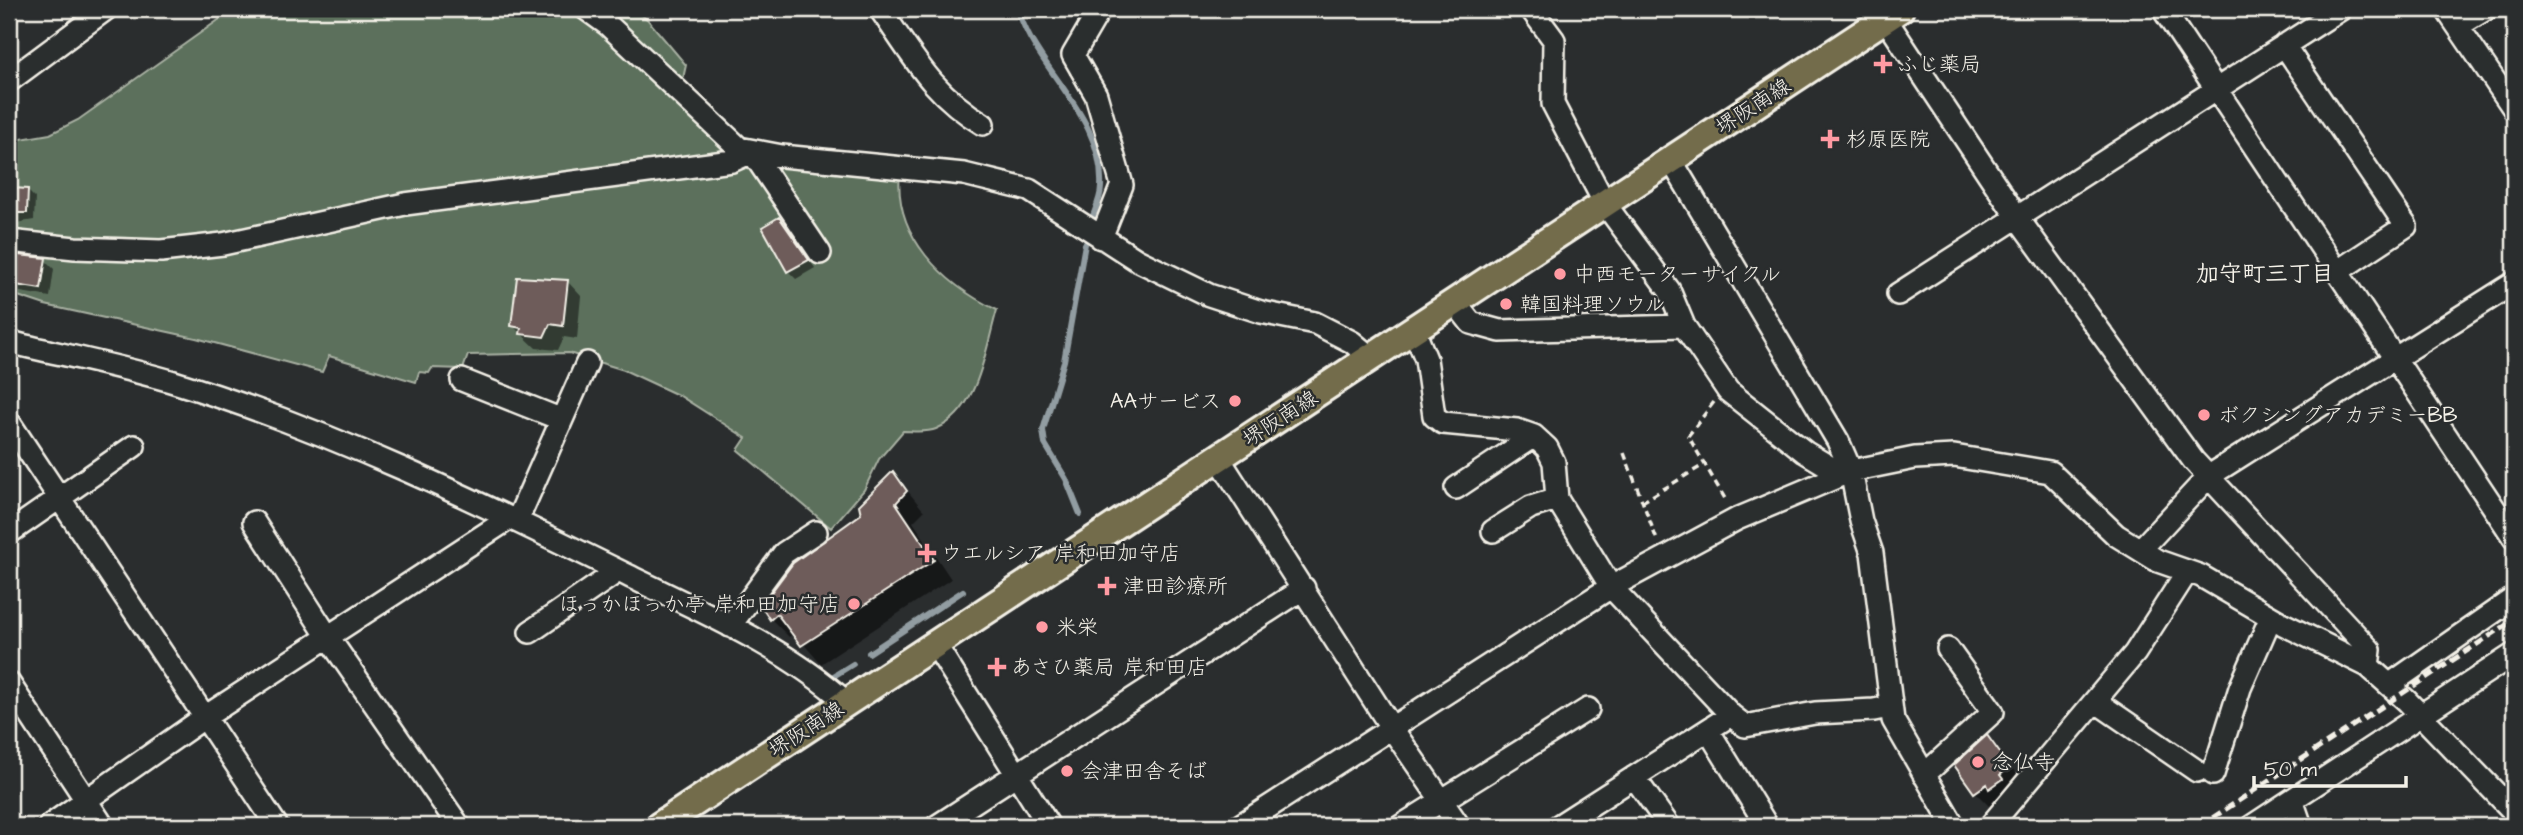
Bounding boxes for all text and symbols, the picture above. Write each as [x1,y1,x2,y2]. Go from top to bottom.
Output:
place label: ふじ薬局 [1897,50,1981,79]
marker: ふじ薬局 [1875,56,1891,72]
street label: 堺阪南線 [1710,71,1796,141]
place label: 杉原医院 [1846,125,1930,154]
marker: 杉原医院 [1820,129,1840,149]
district label: 加守町三丁目 [2196,258,2334,290]
place label: 中西モーターサイクル [1574,260,1781,289]
marker: 中西モーターサイクル [1552,266,1568,282]
place label: 韓国料理ソウル [1520,290,1665,319]
marker: 韓国料理ソウル [1498,296,1514,312]
street label: 堺阪南線 [1237,383,1323,453]
place label: AAサービス [1110,387,1221,416]
marker: AAサービス [1227,393,1243,409]
place label: ボクシングアカデミーBB [2218,401,2458,430]
marker: ボクシングアカデミーBB [2196,407,2212,423]
place label: ウエルシア 岸和田加守店 [941,539,1180,568]
marker: ウエルシア 岸和田加守店 [919,545,935,561]
place label: 津田診療所 [1123,572,1228,601]
marker: 津田診療所 [1097,576,1117,596]
place label: ほっかほっか亭 岸和田加守店 [559,590,840,619]
marker: ほっかほっか亭 岸和田加守店 [846,596,862,612]
place label: 米栄 [1056,613,1098,642]
marker: 米栄 [1034,619,1050,635]
place label: あさひ薬局 岸和田店 [1011,653,1207,682]
marker: あさひ薬局 岸和田店 [989,659,1005,675]
street label: 堺阪南線 [763,694,849,764]
scale bar [2254,744,2406,788]
place label: 念仏寺 [1992,748,2055,777]
marker: 念仏寺 [1970,754,1986,770]
text: 50 m [2264,755,2318,784]
place label: 会津田舎そば [1081,757,1207,786]
marker: 会津田舎そば [1059,763,1075,779]

